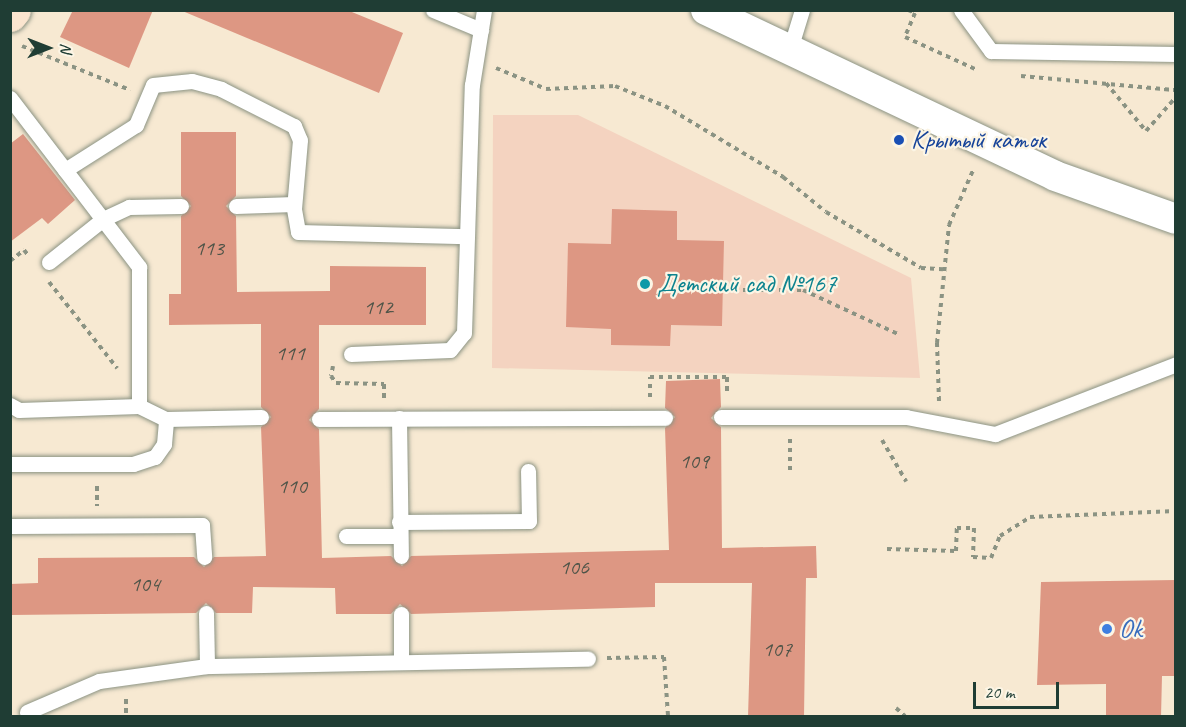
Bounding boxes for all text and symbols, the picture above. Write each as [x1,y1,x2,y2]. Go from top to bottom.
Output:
north arrow [18,18,78,78]
text: N [56,43,76,53]
place label: Крытый каток [911,124,1046,156]
marker: Крытый каток [892,133,906,147]
house number: 113 [194,236,224,262]
place label: Детский сад №167 [657,268,836,300]
marker: Детский сад №167 [638,277,652,291]
house number: 112 [363,295,393,321]
house number: 111 [275,341,305,367]
house number: 109 [679,449,709,475]
house number: 110 [277,474,307,500]
house number: 106 [559,555,589,581]
house number: 104 [130,572,160,598]
place label: Ok [1119,613,1142,645]
marker: Ok [1100,622,1114,636]
house number: 107 [762,637,792,663]
scale bar [976,670,1062,708]
text: 20 m [984,681,1015,703]

